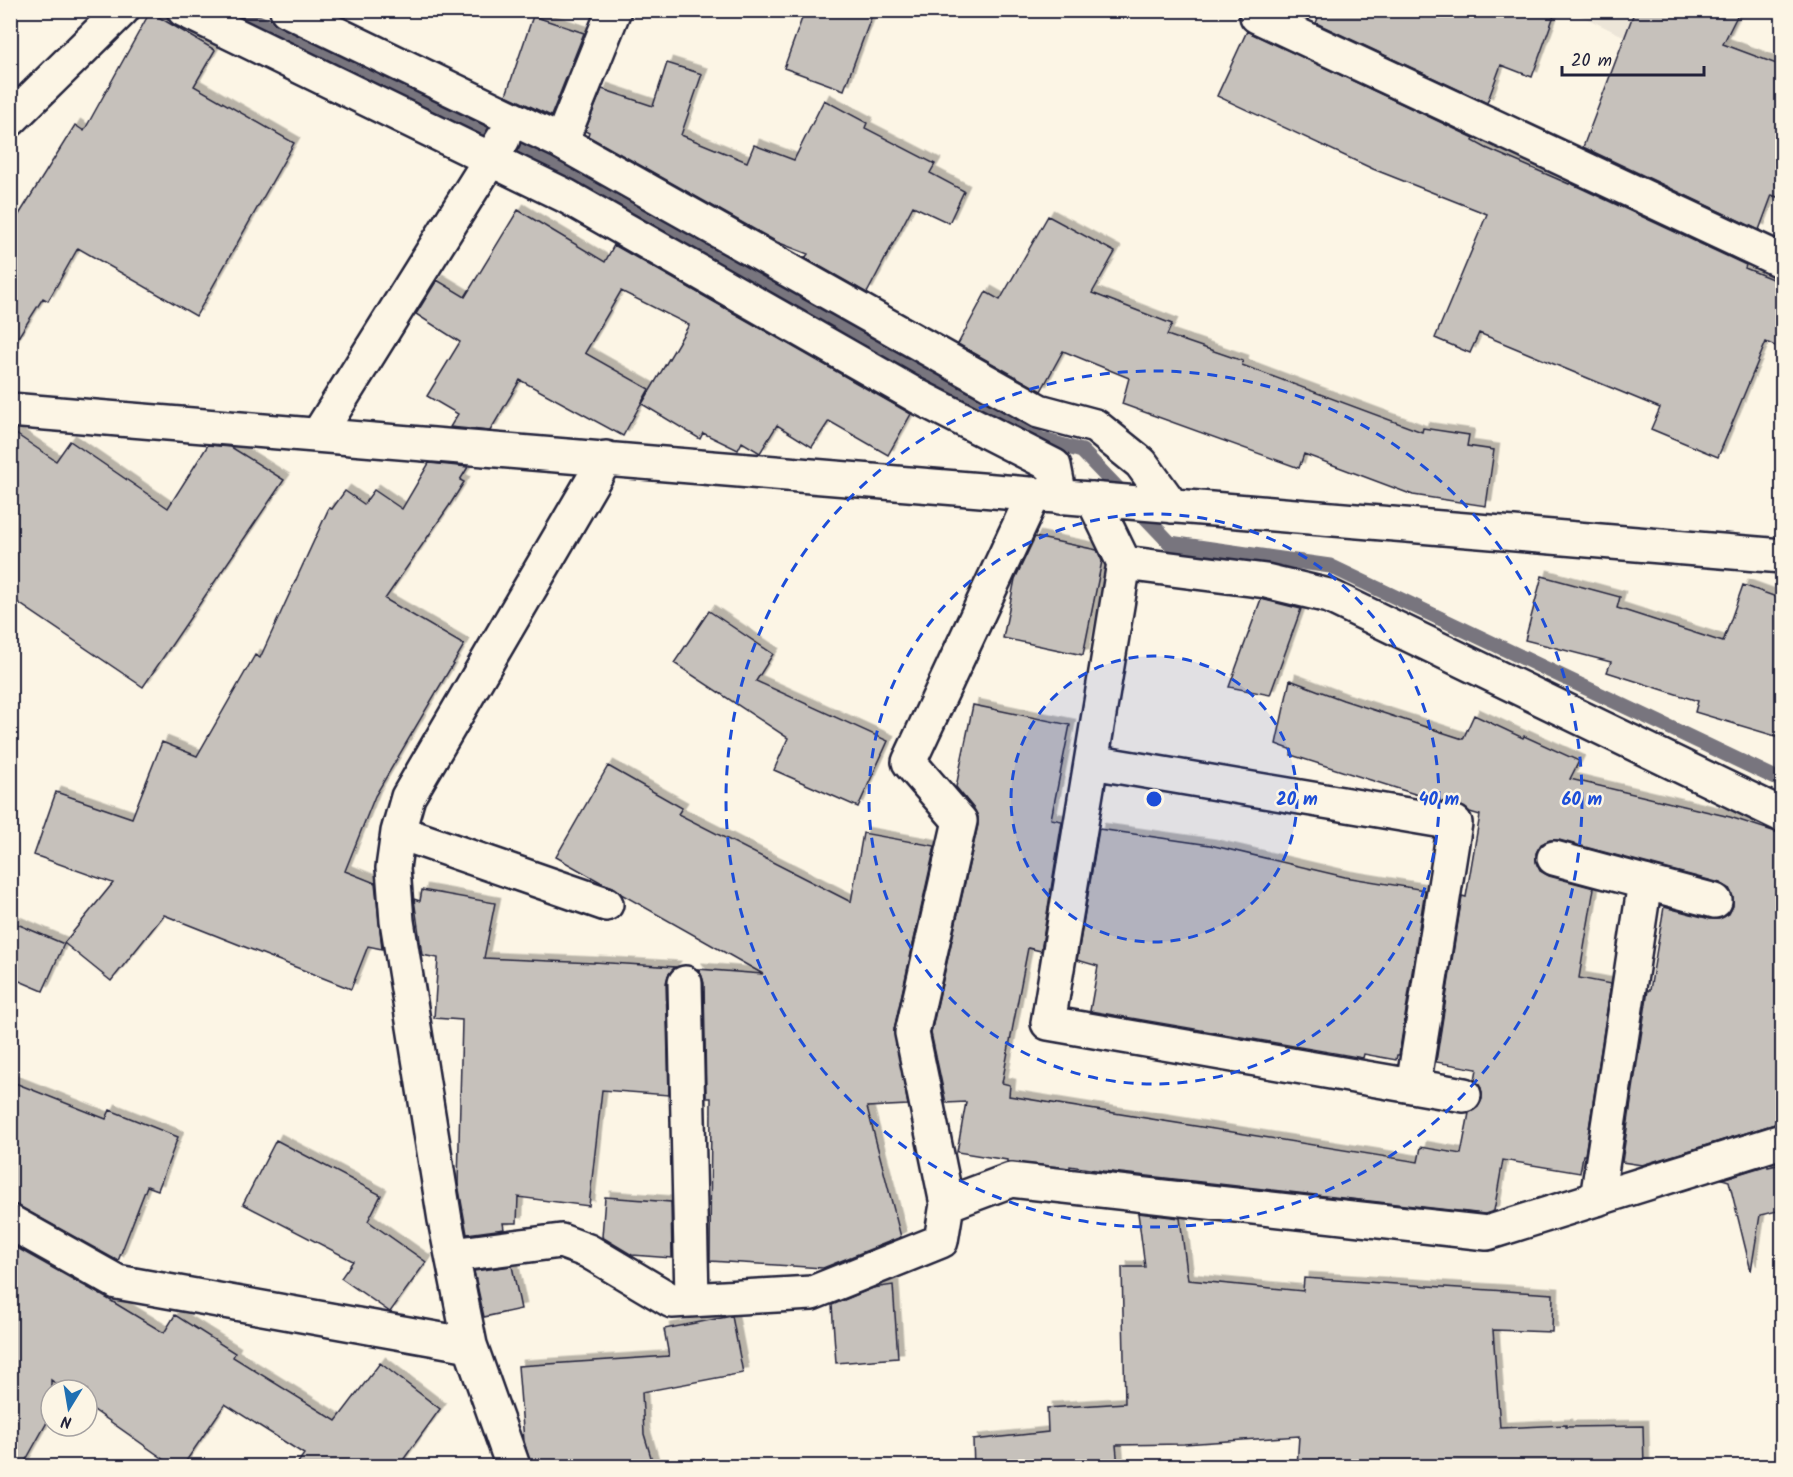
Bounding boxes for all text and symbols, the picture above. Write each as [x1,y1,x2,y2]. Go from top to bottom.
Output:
scale bar [1562,39,1704,77]
text: 20 m [1571,47,1612,76]
text: 20 m [1276,786,1318,815]
text: 40 m [1419,786,1460,815]
text: 60 m [1562,786,1603,815]
centre of rings [1144,789,1164,809]
north arrow [39,1378,99,1438]
text: N [59,1408,74,1434]

